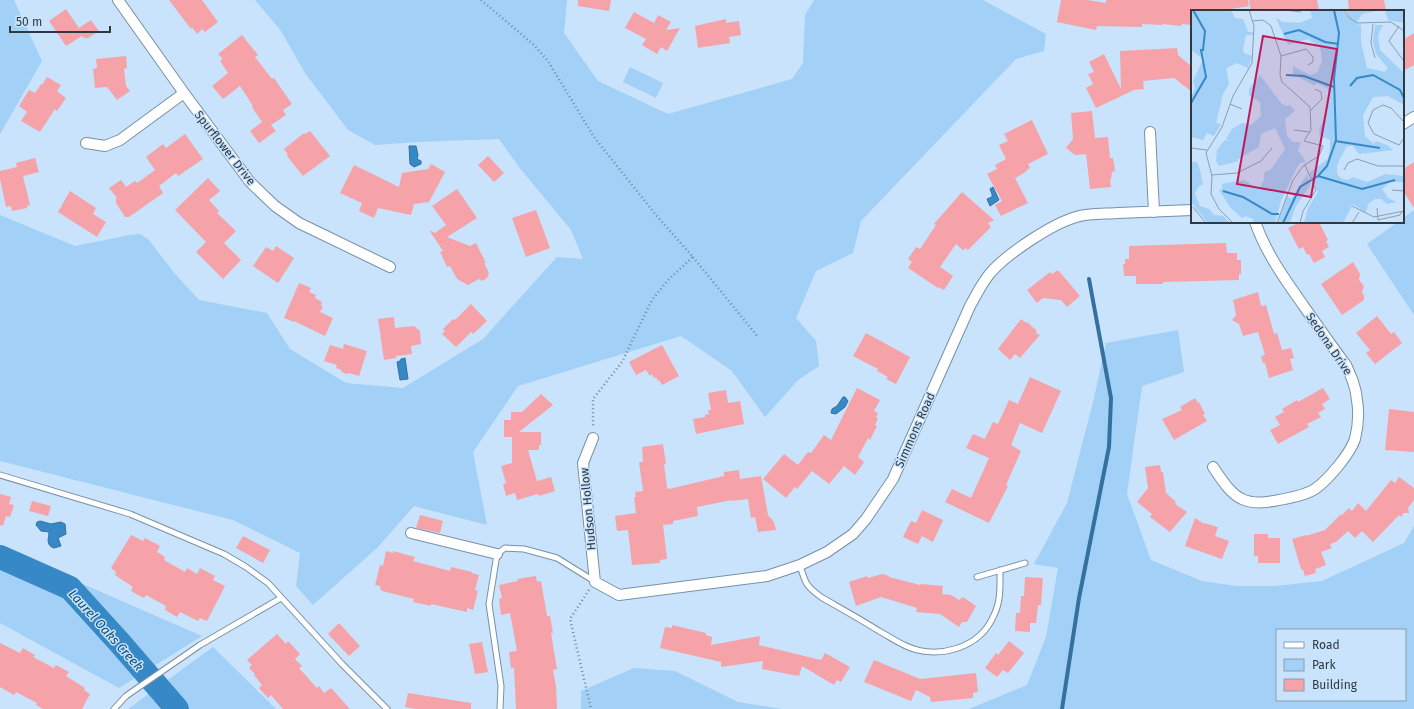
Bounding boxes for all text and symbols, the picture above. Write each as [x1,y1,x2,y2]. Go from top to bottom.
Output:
scale bar [10,8,110,34]
inset map [1191,10,1404,223]
text: 50 m [16,15,42,29]
street label: Spurflower Drive [192,108,258,188]
street label: Sedona Drive [1303,310,1355,378]
street label: Simmons Road [892,390,938,470]
street label: Hudson Hollow [577,467,599,551]
water label: Laurel Oaks Creek [66,586,146,674]
legend [1276,629,1406,701]
text: Road [1312,638,1340,652]
text: Park [1312,658,1336,672]
text: Building [1312,678,1358,692]

